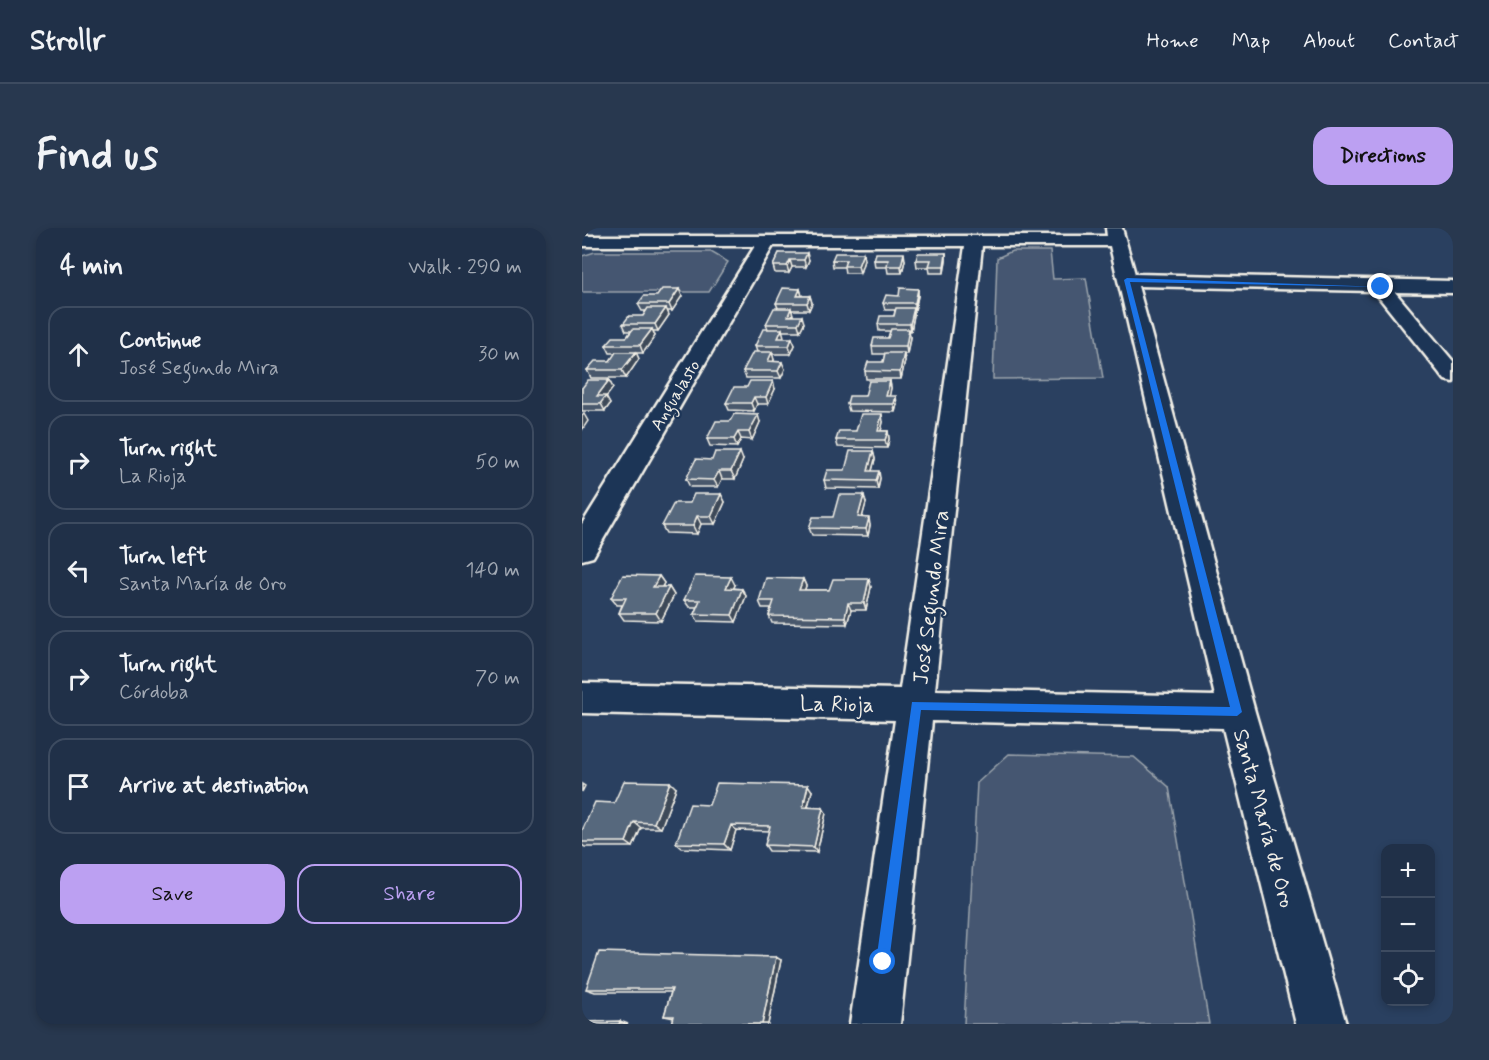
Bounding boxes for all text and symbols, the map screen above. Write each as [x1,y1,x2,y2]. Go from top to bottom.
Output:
text: Strollr [30,23,105,60]
text: Home [1147,27,1199,55]
text: Map [1232,27,1270,55]
text: About [1303,27,1355,55]
text: Contact [1388,27,1459,55]
button: Directions [1313,127,1453,185]
text: Find us [36,129,158,184]
text: 4 min [60,250,123,284]
text: Walk · 290 m [408,254,522,281]
route end [1367,273,1393,299]
text: Continue [119,327,201,355]
icon: ahead [62,338,95,371]
text: 30 m [478,341,520,368]
text: José Segundo Mira [119,355,279,382]
street label: Angualasto [645,356,708,436]
text: Turn right [119,435,217,463]
icon: right [62,446,95,479]
text: 50 m [475,449,520,476]
text: La Rioja [119,463,187,490]
street label: José Segundo Mira [907,508,960,686]
text: Turn left [119,543,207,571]
icon: left [62,554,95,587]
text: 140 m [466,557,520,584]
text: Santa María de Oro [119,571,286,598]
text: Turn right [119,651,217,679]
icon: right [62,662,95,695]
text: 70 m [475,665,520,692]
text: Córdoba [119,679,189,706]
street label: La Rioja [800,690,874,720]
street label: Santa María de Oro [1226,726,1300,911]
icon: arrive [62,770,95,803]
text: Arrive at destination [119,772,309,800]
map controls [1381,844,1435,1006]
button: + [1381,844,1435,898]
button: Save [60,864,285,924]
button: Share [297,864,522,924]
button: − [1381,898,1435,952]
route start [869,948,895,974]
button: locate [1381,952,1435,1006]

